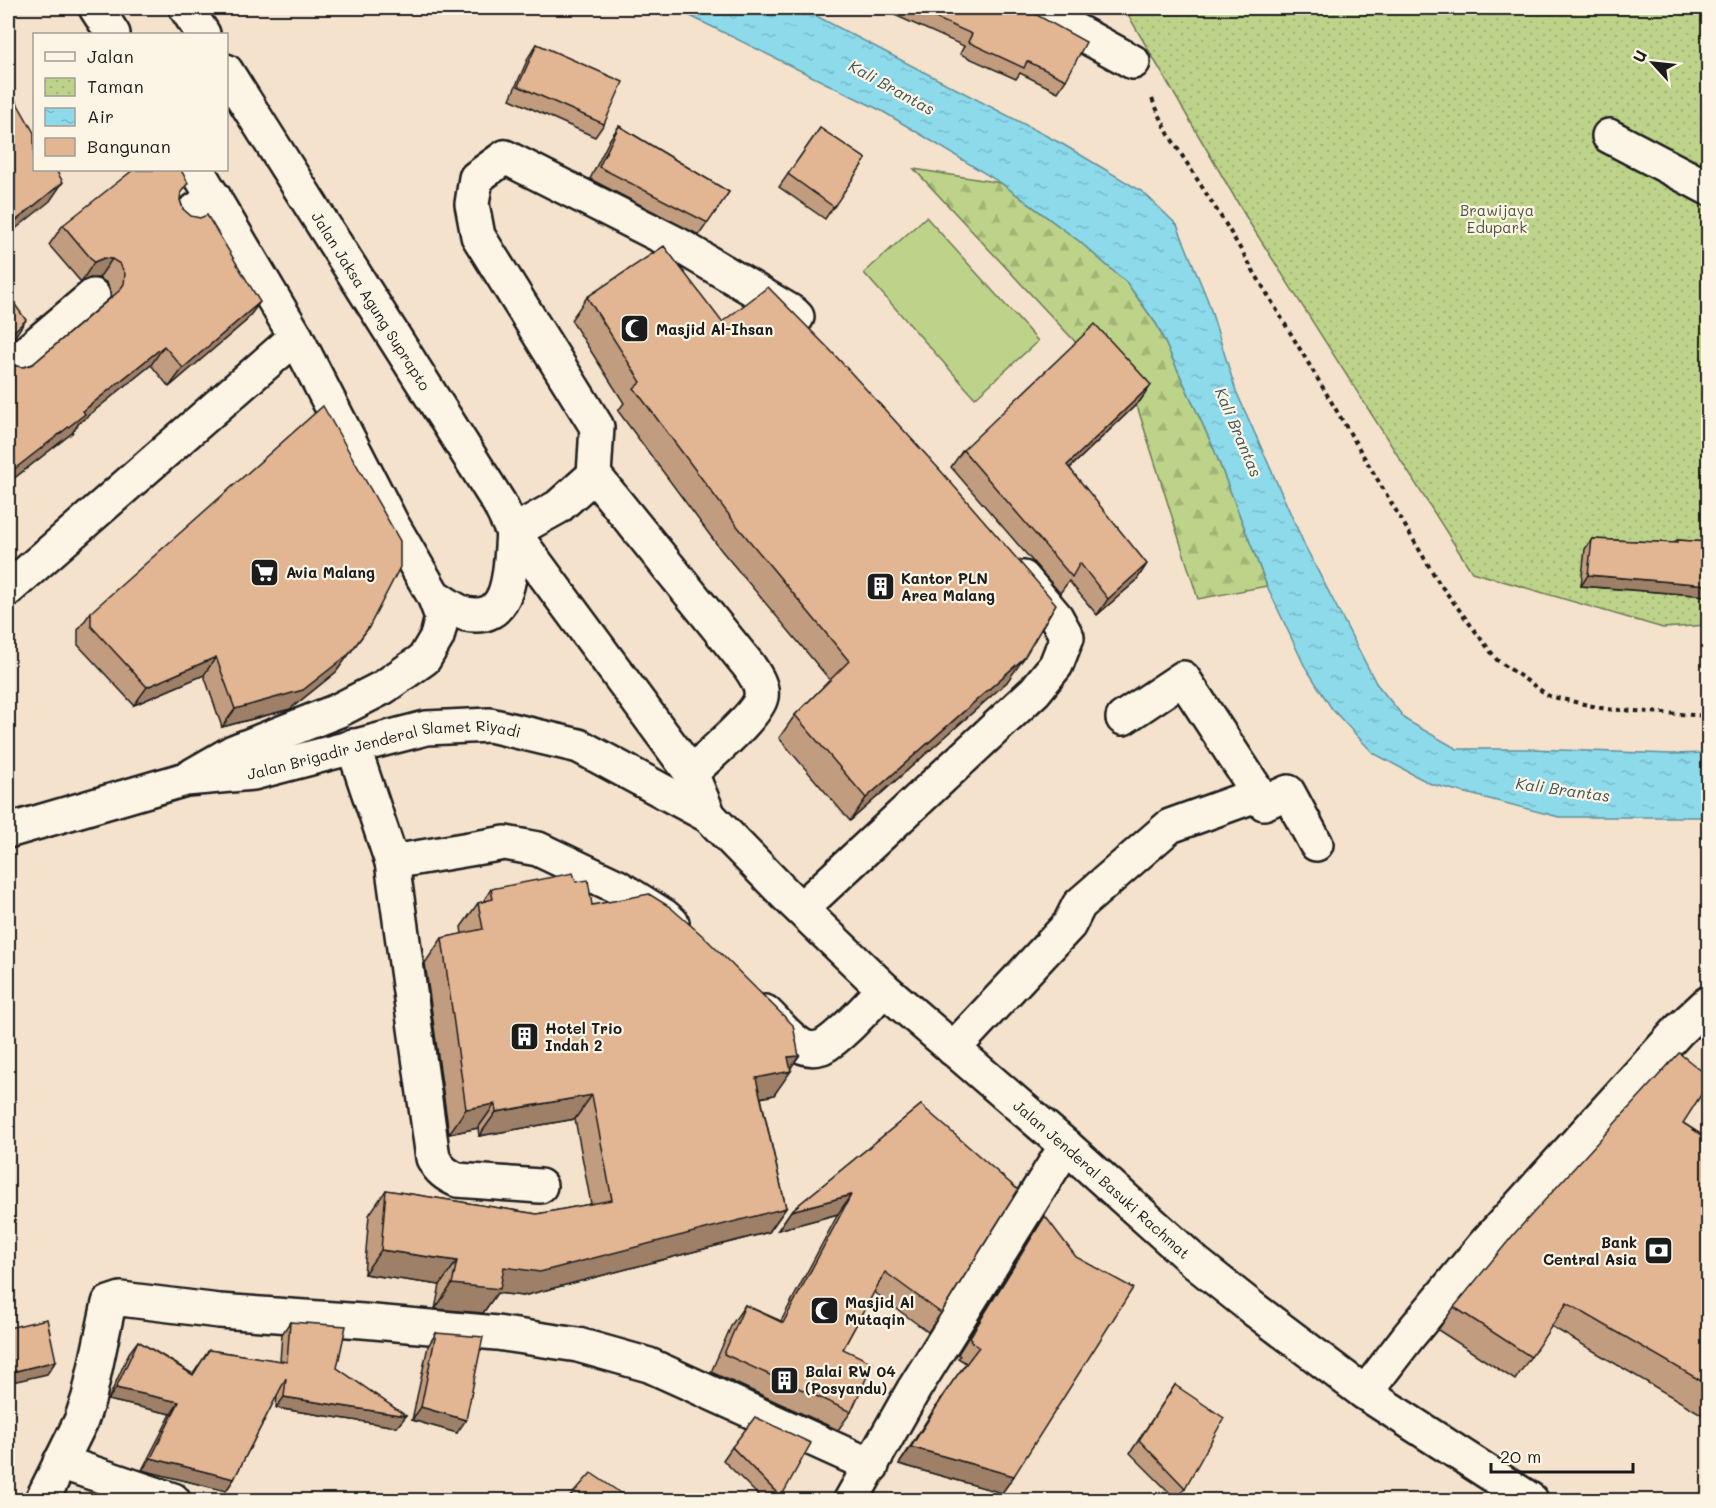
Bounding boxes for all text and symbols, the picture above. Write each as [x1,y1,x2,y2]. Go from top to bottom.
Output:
legend [33,33,228,171]
north arrow [1623,33,1683,93]
text: Jalan [87,44,134,68]
text: U [1627,46,1651,66]
water label: Kali Brantas [845,55,939,119]
text: Taman [87,74,144,98]
text: Air [87,104,114,128]
text: Bangunan [87,134,171,158]
park label: Brawijaya Edupark [1460,200,1534,237]
street label: Jalan Jaksa Agung Suprapto [307,208,435,394]
mosque icon: Masjid Al-Ihsan [619,313,651,345]
place label: Masjid Al-Ihsan [656,319,773,339]
water label: Kali Brantas [1211,384,1267,480]
supermarket icon: Avia Malang [249,556,281,588]
place label: Avia Malang [286,562,375,582]
place label: Kantor PLN Area Malang [901,568,995,605]
building icon: Kantor PLN Area Malang [864,571,896,603]
street label: Jalan Brigadir Jenderal Slamet Riyadi [247,715,523,783]
water label: Kali Brantas [1514,772,1612,806]
place label: Hotel Trio Indah 2 [545,1018,622,1055]
building icon: Hotel Trio Indah 2 [508,1021,540,1053]
street label: Jalan Jenderal Basuki Rachmat [1009,1095,1194,1263]
place label: Bank Central Asia [1543,1232,1637,1269]
bank icon: Bank Central Asia [1642,1235,1674,1267]
place label: Masjid Al Mutaqin [845,1292,914,1329]
mosque icon: Masjid Al Mutaqin [808,1295,840,1327]
place label: Balai RW 04 (Posyandu) [805,1361,896,1398]
building icon: Balai RW 04 (Posyandu) [768,1364,800,1396]
scale bar [1491,1436,1634,1474]
text: 20 m [1500,1444,1541,1468]

